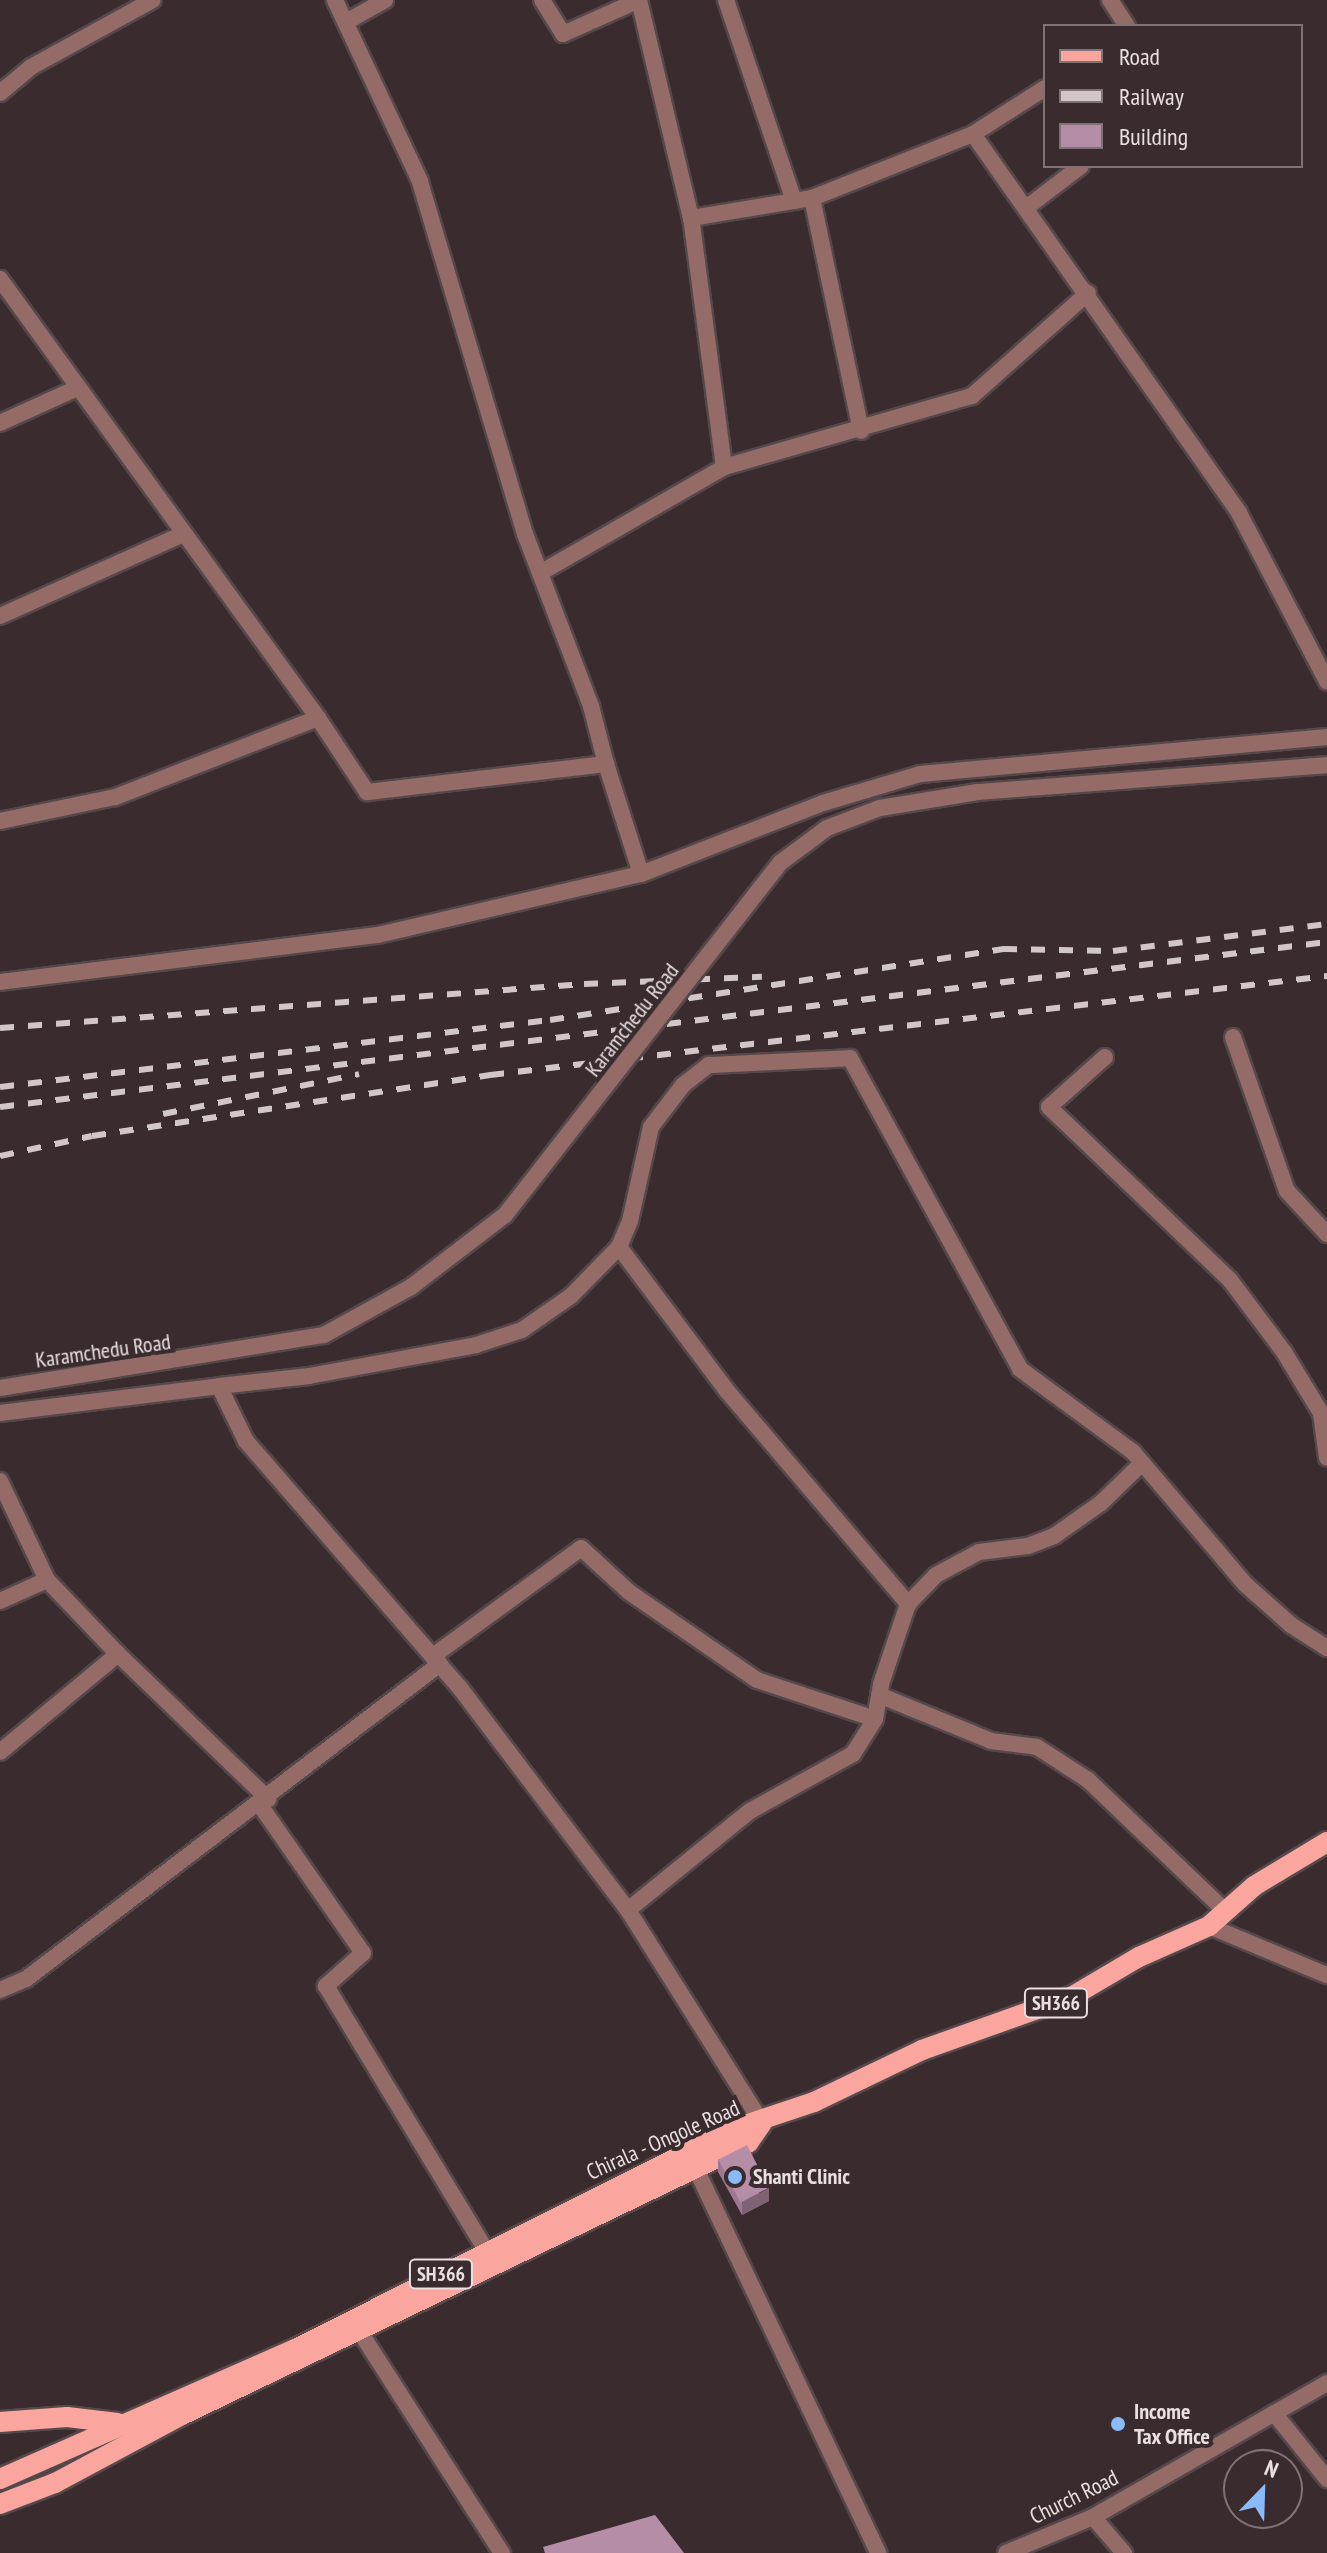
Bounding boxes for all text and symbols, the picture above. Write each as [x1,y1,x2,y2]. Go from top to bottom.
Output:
legend [1043,24,1303,168]
text: Road [1119,41,1160,72]
text: Railway [1119,81,1184,112]
text: Building [1119,121,1188,152]
street label: Karamchedu Road [580,958,684,1082]
street label: Karamchedu Road [34,1328,172,1374]
road number: SH366 [1022,1987,1090,2019]
street label: Chirala - Ongole Road [582,2094,744,2186]
place label: Shanti Clinic [753,2164,850,2190]
marker: Shanti Clinic [724,2166,746,2188]
road number: SH366 [407,2258,475,2290]
place label: Income Tax Office [1134,2398,1211,2450]
marker: Income Tax Office [1109,2415,1127,2433]
north arrow [1223,2449,1303,2529]
text: N [1261,2454,1283,2484]
street label: Church Road [1026,2464,1122,2530]

